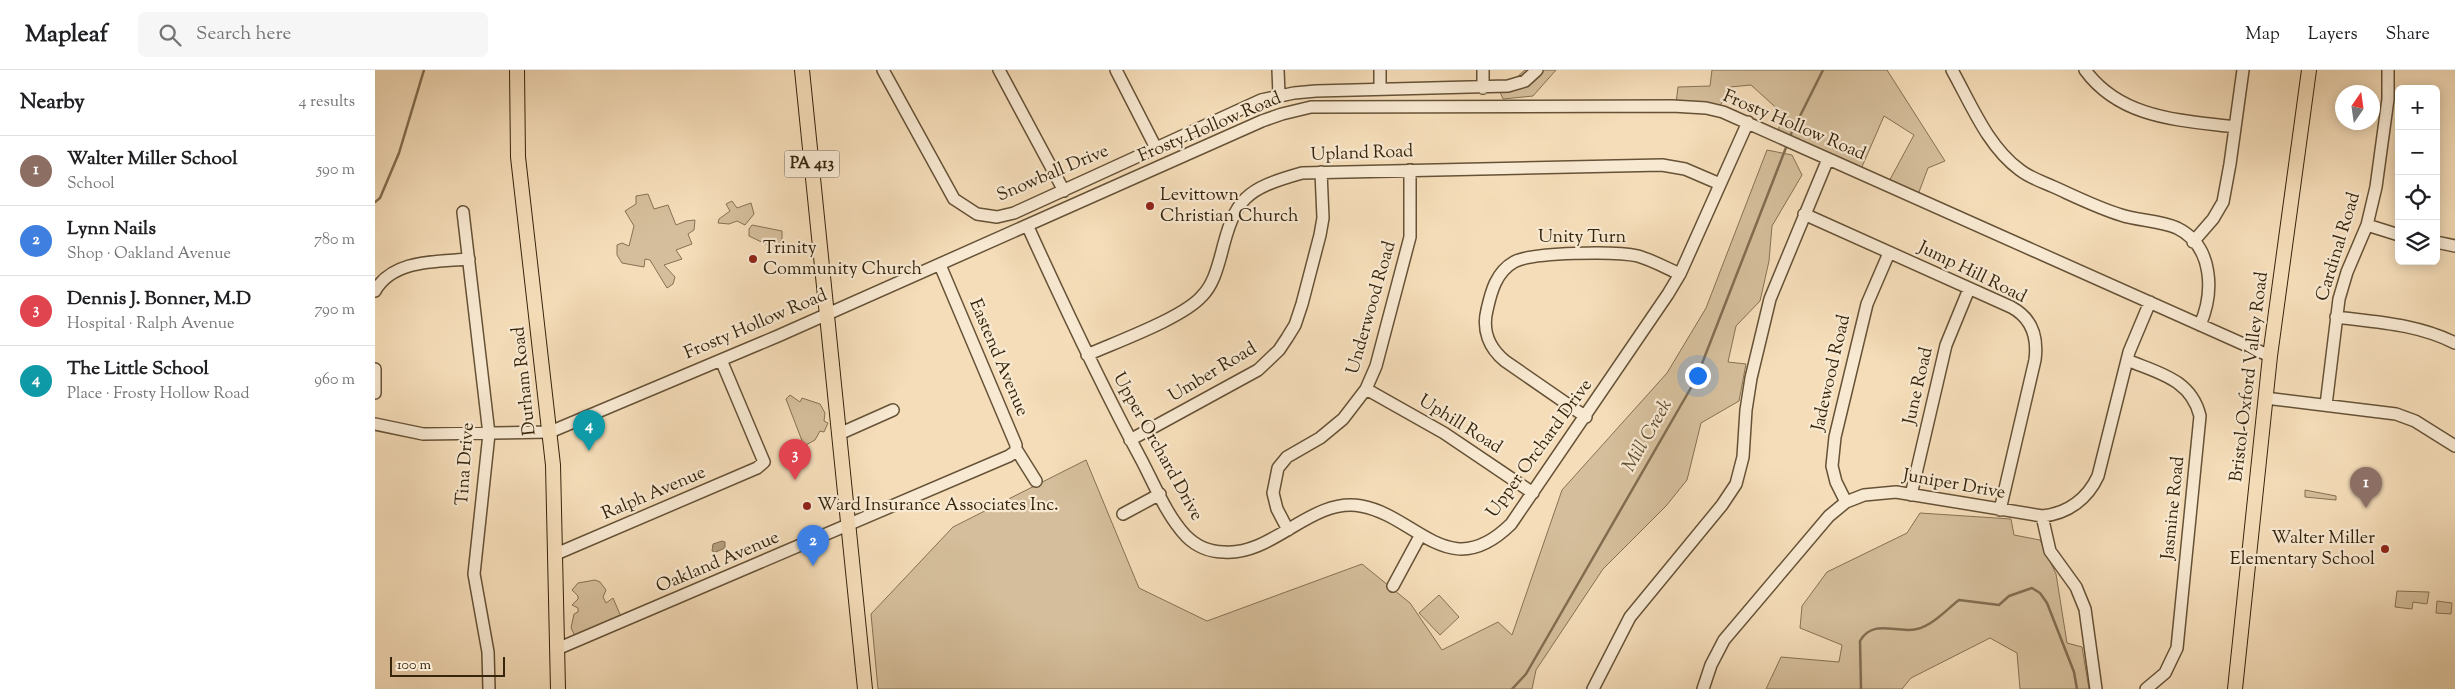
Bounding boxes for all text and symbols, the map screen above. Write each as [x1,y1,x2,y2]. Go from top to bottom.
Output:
search box [138,12,488,57]
text: Mapleaf [25,18,108,52]
icon: search [156,21,184,49]
text: Search here [196,21,291,48]
text: Map [2245,22,2280,48]
text: Layers [2308,22,2358,48]
text: Share [2386,22,2430,48]
street label: Frosty Hollow Road [1718,84,1870,168]
north arrow [2335,85,2380,130]
map controls [2395,85,2440,265]
button: + [2395,85,2440,130]
street label: Frosty Hollow Road [1134,86,1286,170]
text: Nearby [20,88,85,118]
text: 4 results [299,91,355,114]
button: − [2395,130,2440,175]
street label: Snowball Drive [993,139,1113,209]
street label: Upland Road [1310,139,1414,169]
text: Walter Miller School [67,146,237,173]
road number: PA 413 [785,150,839,178]
text: 1 [33,159,39,182]
text: 590 m [317,159,355,182]
text: School [67,173,115,196]
button: locate [2395,175,2440,220]
place label: Levittown Christian Church [1160,183,1299,230]
street label: Cardinal Road [2310,189,2368,305]
marker: Levittown Christian Church [1144,200,1156,212]
text: Lynn Nails [67,216,156,243]
button: layers [2395,220,2440,265]
street label: Unity Turn [1538,225,1626,251]
text: 2 [32,229,40,252]
text: 780 m [314,229,355,252]
street label: Jump Hill Road [1912,235,2031,311]
place label: Trinity Community Church [763,236,922,283]
street label: Underwood Road [1341,238,1403,378]
text: Shop · Oakland Avenue [67,243,231,266]
marker: Trinity Community Church [747,253,759,265]
street label: Bristol-Oxford Valley Road [2224,270,2276,484]
street label: Frosty Hollow Road [680,283,832,367]
text: Dennis J. Bonner, M.D [67,286,251,313]
street label: Eastend Avenue [962,295,1034,421]
text: 3 [33,299,39,322]
text: 790 m [314,299,355,322]
street label: Jadewood Road [1806,312,1858,435]
text: Hospital · Ralph Avenue [67,313,234,336]
street label: Durham Road [506,325,544,437]
street label: Umber Road [1164,336,1262,410]
street label: June Road [1897,345,1941,428]
text: The Little School [67,356,209,383]
your location [1685,363,1711,389]
street label: Upper Orchard Drive [1105,368,1209,526]
text: 4 [32,369,40,392]
text: 960 m [314,369,355,392]
street label: Upper Orchard Drive [1481,374,1599,524]
text: Place · Frosty Hollow Road [67,383,249,406]
street label: Uphill Road [1413,389,1507,461]
water label: Mill Creek [1616,394,1680,477]
pin: 4 [573,410,605,451]
street label: Tina Drive [450,422,482,506]
pin: 3 [779,439,811,480]
street label: Jasmine Road [2156,455,2192,562]
street label: Ralph Avenue [598,460,710,528]
street label: Juniper Drive [1900,463,2007,507]
pin: 1 [2350,467,2382,508]
place label: Ward Insurance Associates Inc. [817,493,1059,519]
marker: Ward Insurance Associates Inc. [801,500,813,512]
street label: Oakland Avenue [652,525,784,601]
pin: 2 [797,525,829,566]
place label: Walter Miller Elementary School [2230,526,2375,573]
marker: Walter Miller Elementary School [2379,543,2391,555]
scale bar [390,654,505,677]
text: 100 m [397,656,431,676]

